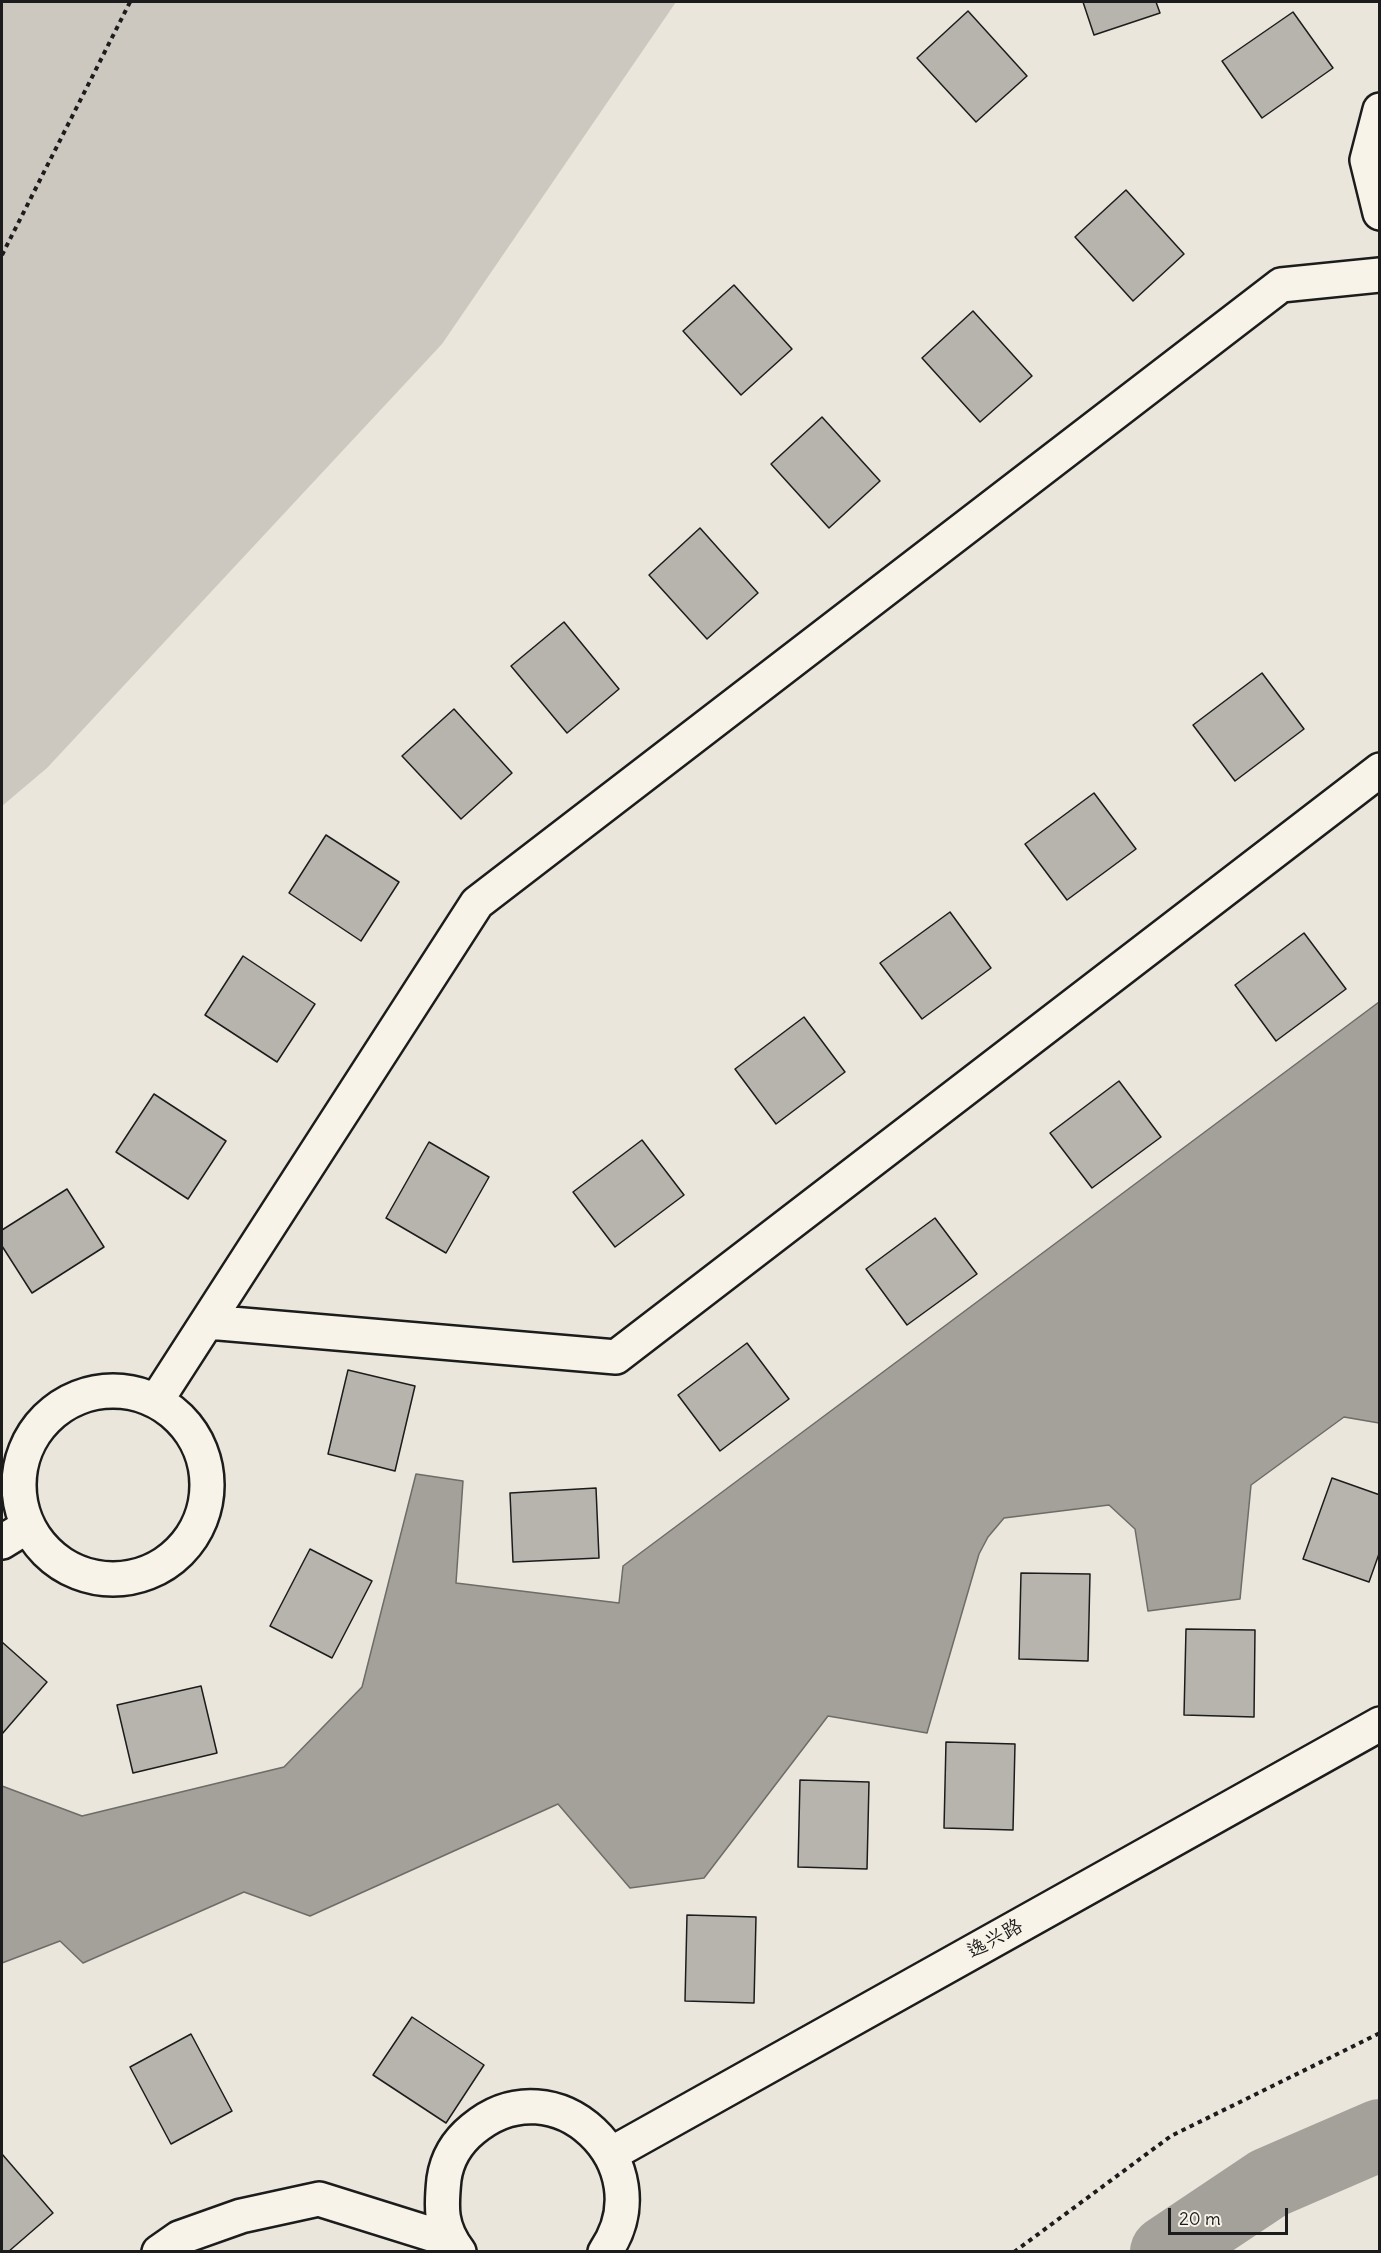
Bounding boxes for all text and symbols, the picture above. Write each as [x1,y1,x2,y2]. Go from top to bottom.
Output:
street label: 逸兴路 [963,1914,1027,1964]
scale bar [1171,2196,1291,2234]
text: 20 m [1179,2207,1221,2230]

